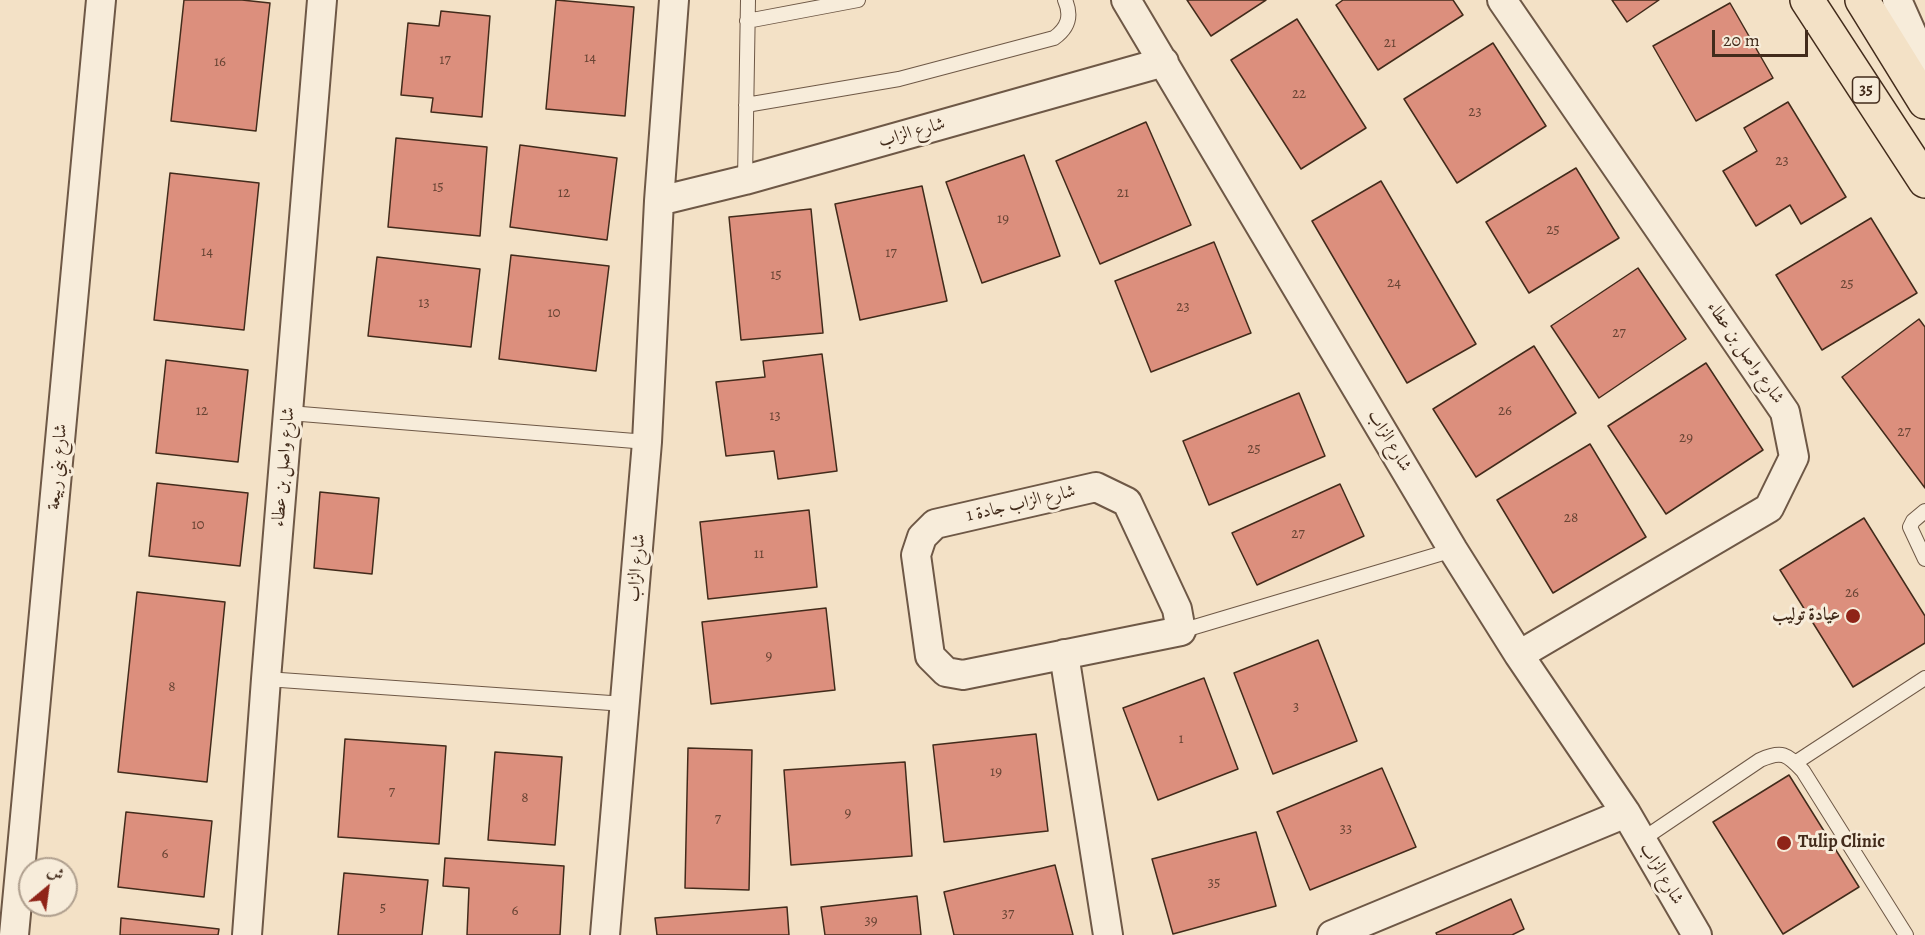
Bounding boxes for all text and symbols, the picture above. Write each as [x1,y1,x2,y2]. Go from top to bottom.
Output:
scale bar [1715,18,1811,56]
text: 20 m [1723,28,1760,52]
house number: 21 [1384,34,1396,52]
house number: 14 [584,49,596,67]
house number: 17 [439,51,451,69]
house number: 16 [214,53,226,71]
road number: 35 [1852,77,1880,103]
house number: 22 [1292,85,1306,103]
house number: 23 [1468,103,1482,121]
street label: شارع الزاب [876,113,948,153]
house number: 23 [1775,152,1789,170]
house number: 15 [432,178,444,196]
house number: 12 [558,184,570,202]
house number: 21 [1117,184,1129,202]
house number: 19 [997,210,1009,228]
house number: 25 [1546,221,1560,239]
house number: 14 [201,243,213,261]
house number: 17 [885,244,897,262]
house number: 15 [770,266,782,284]
house number: 24 [1387,274,1401,292]
house number: 25 [1840,275,1854,293]
house number: 13 [418,294,430,312]
house number: 23 [1176,298,1190,316]
street label: شارع واصل بن عطاء [1702,298,1788,408]
house number: 10 [547,304,561,322]
house number: 27 [1612,324,1626,342]
house number: 12 [196,402,208,420]
house number: 26 [1498,402,1512,420]
street label: شارع واصل بن عطاء [268,406,300,528]
street label: شارع الزاب [1362,406,1416,476]
house number: 13 [769,407,781,425]
street label: شارع بني ربيعة [43,423,73,511]
house number: 27 [1897,423,1911,441]
house number: 29 [1679,429,1693,447]
house number: 25 [1247,440,1261,458]
street label: شارع الزاب جادة 1 [964,481,1078,527]
house number: 28 [1564,509,1578,527]
house number: 10 [191,516,205,534]
house number: 27 [1291,525,1305,543]
street label: شارع الزاب [623,533,651,603]
house number: 11 [754,545,764,563]
house number: 26 [1845,584,1859,602]
place label: عيادة توليب [1772,605,1840,627]
marker: عيادة توليب [1844,607,1862,625]
house number: 9 [766,647,772,665]
house number: 8 [168,678,176,696]
house number: 3 [1293,698,1299,716]
house number: 1 [1178,730,1184,748]
house number: 19 [990,763,1002,781]
house number: 7 [389,783,395,801]
house number: 8 [521,789,529,807]
house number: 9 [845,804,851,822]
house number: 7 [715,810,721,828]
house number: 33 [1340,820,1352,838]
place label: Tulip Clinic [1798,832,1885,854]
marker: Tulip Clinic [1775,834,1793,852]
street label: شارع الزاب [1634,839,1688,909]
house number: 6 [162,845,168,863]
north arrow [18,857,78,917]
text: ش [43,860,68,886]
house number: 35 [1208,874,1220,892]
house number: 5 [380,899,386,917]
house number: 6 [512,902,518,920]
house number: 37 [1002,905,1014,923]
house number: 39 [864,912,878,930]

